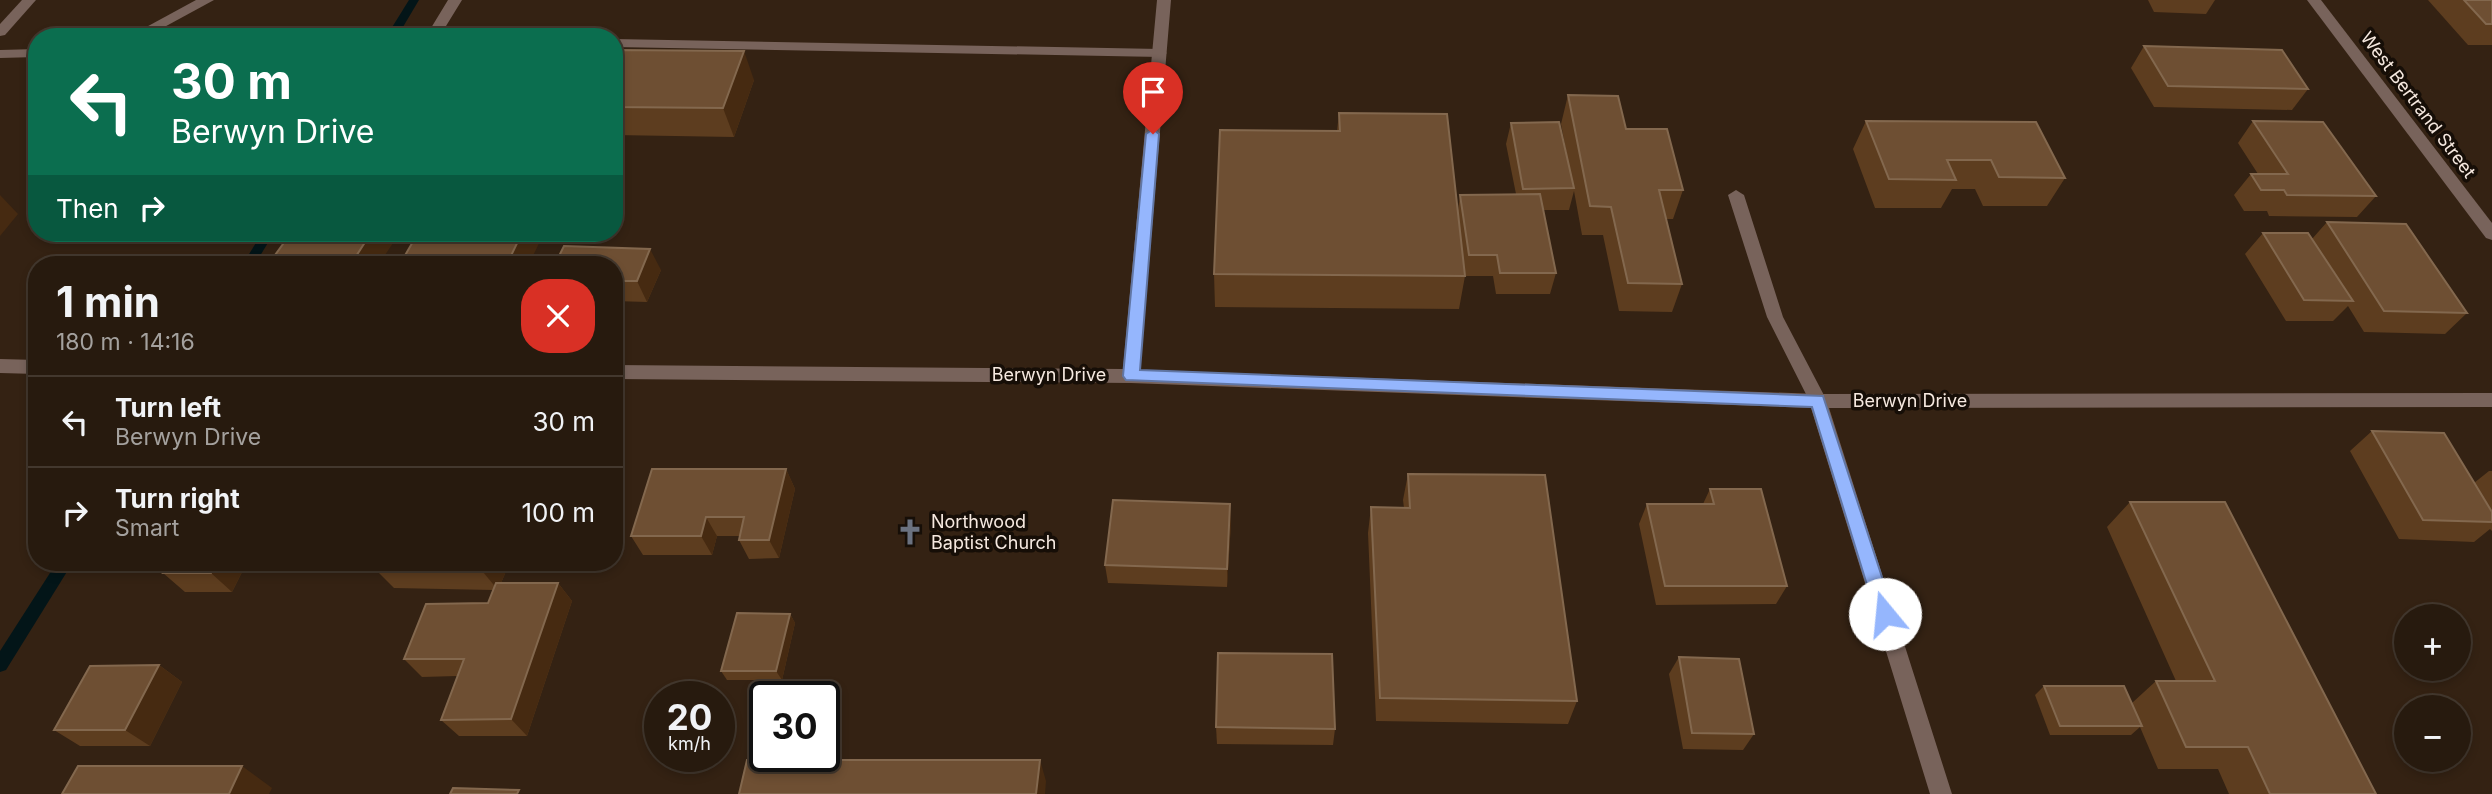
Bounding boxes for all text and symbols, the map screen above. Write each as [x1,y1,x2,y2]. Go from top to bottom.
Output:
street label: West Bertrand Street [2357,28,2480,182]
text: 30 m [171,52,292,111]
icon: left [56,56,147,147]
pin [1123,62,1183,134]
icon: arrive [1134,73,1172,111]
text: Berwyn Drive [171,112,374,151]
icon: right [133,189,171,227]
text: Then [56,193,119,224]
text: 1 min [56,276,160,327]
button: close [521,279,595,353]
text: 180 m · 14:16 [56,328,195,356]
street label: Berwyn Drive [992,364,1106,385]
street label: Berwyn Drive [1853,390,1967,411]
text: Turn left [115,392,221,423]
icon: left [56,403,94,441]
text: 30 m [532,406,595,437]
text: Berwyn Drive [115,423,261,451]
text: Turn right [115,483,240,514]
icon: right [56,494,94,532]
text: 100 m [522,497,595,528]
place label: Northwood Baptist Church [931,511,1056,553]
text: Smart [115,514,179,542]
church icon: Northwood Baptist Church [895,517,925,547]
position arrow [1848,577,1922,651]
map controls [2394,604,2471,772]
button: + [2394,604,2471,681]
speed limit sign: 30 [749,681,840,772]
button: − [2394,695,2471,772]
text: 20 [667,696,712,738]
text: km/h [668,733,711,754]

